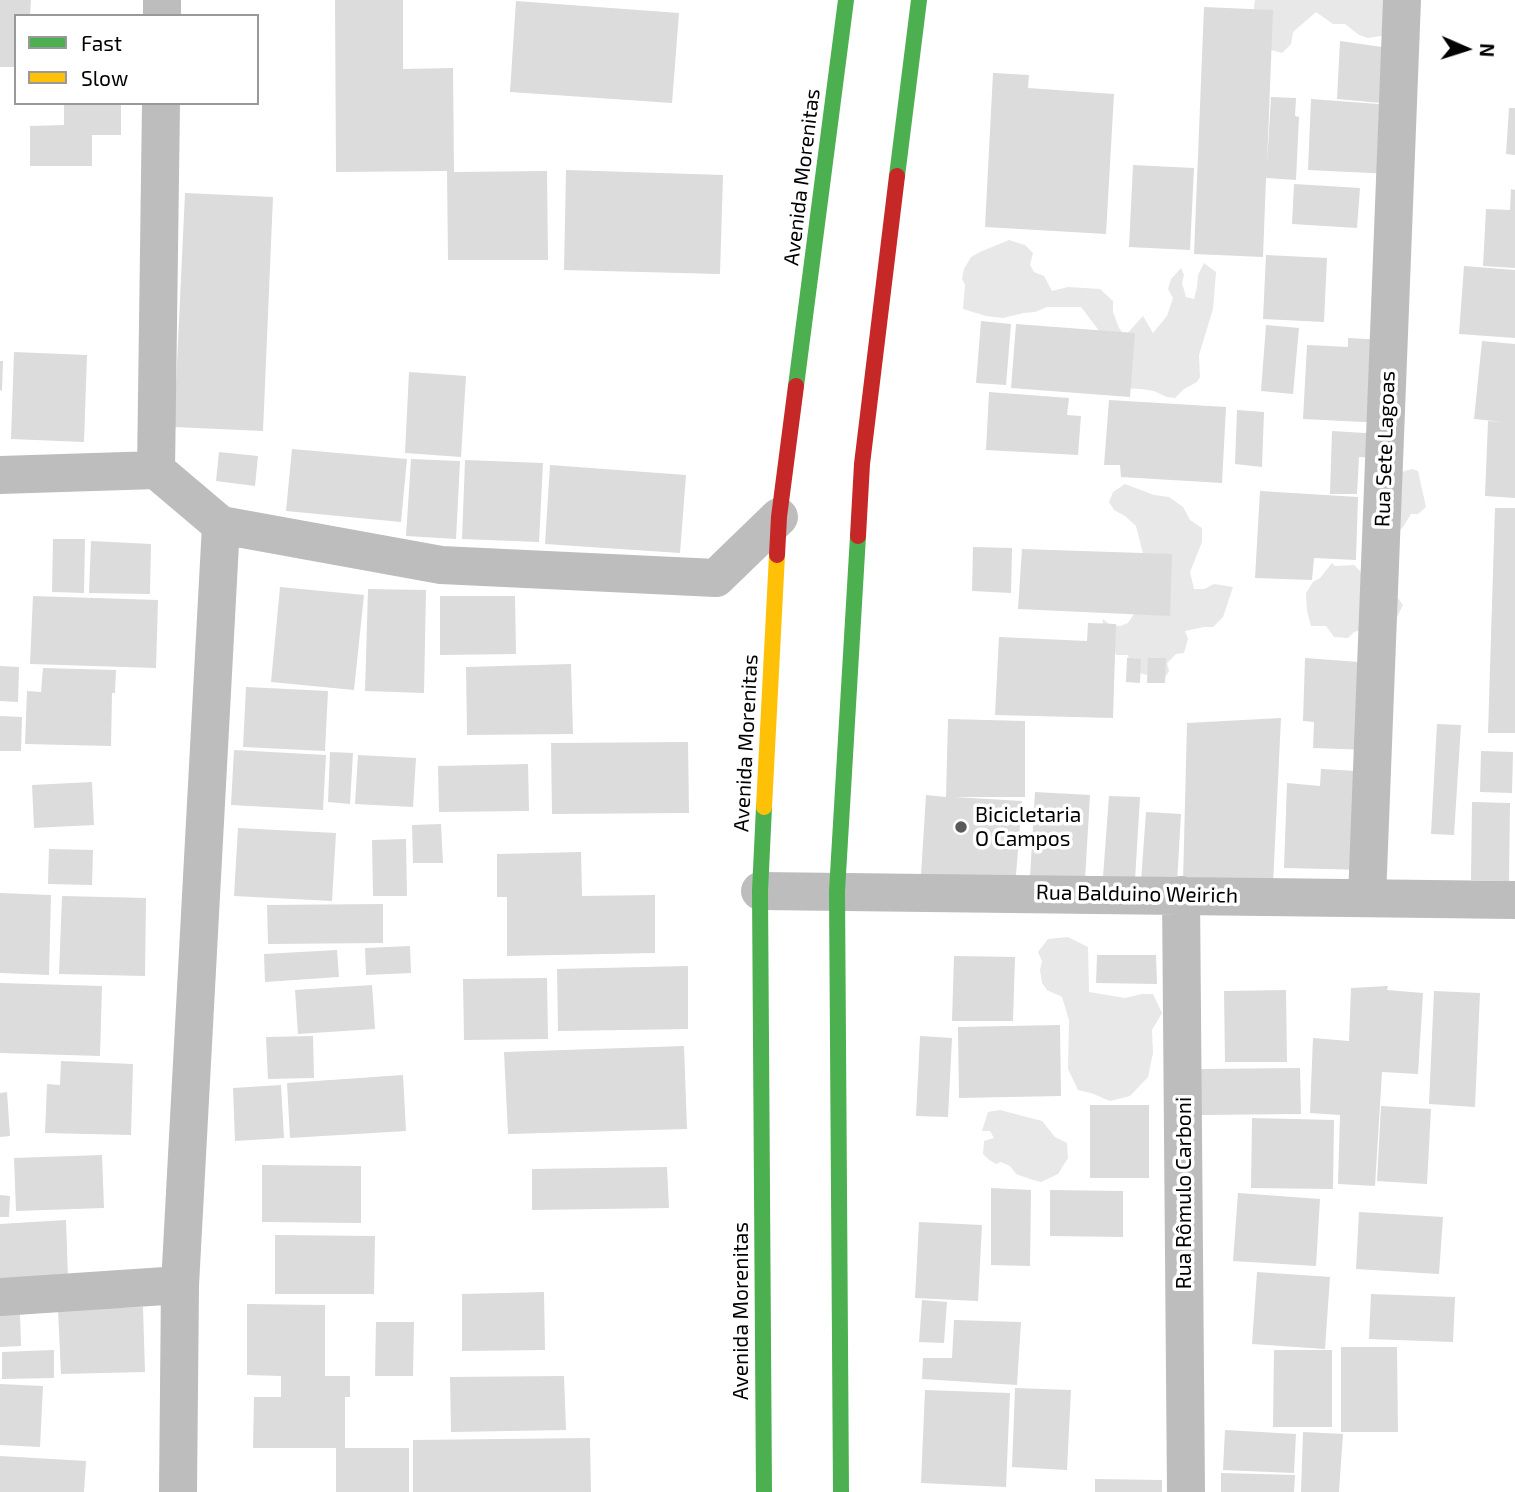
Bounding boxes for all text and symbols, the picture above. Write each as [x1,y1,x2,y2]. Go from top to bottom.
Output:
legend [14,14,259,105]
north arrow [1431,14,1501,84]
text: Fast [81,30,122,55]
text: N [1476,43,1499,58]
text: Slow [81,65,128,90]
street label: Avenida Morenitas [779,87,825,267]
street label: Rua Sete Lagoas [1370,370,1400,528]
street label: Avenida Morenitas [729,653,763,833]
place label: Bicicletaria O Campos [975,802,1081,852]
marker: Bicicletaria O Campos [953,819,969,835]
street label: Rua Balduino Weirich [1036,880,1238,908]
street label: Rua Rômulo Carboni [1171,1097,1197,1289]
street label: Avenida Morenitas [728,1222,754,1400]

